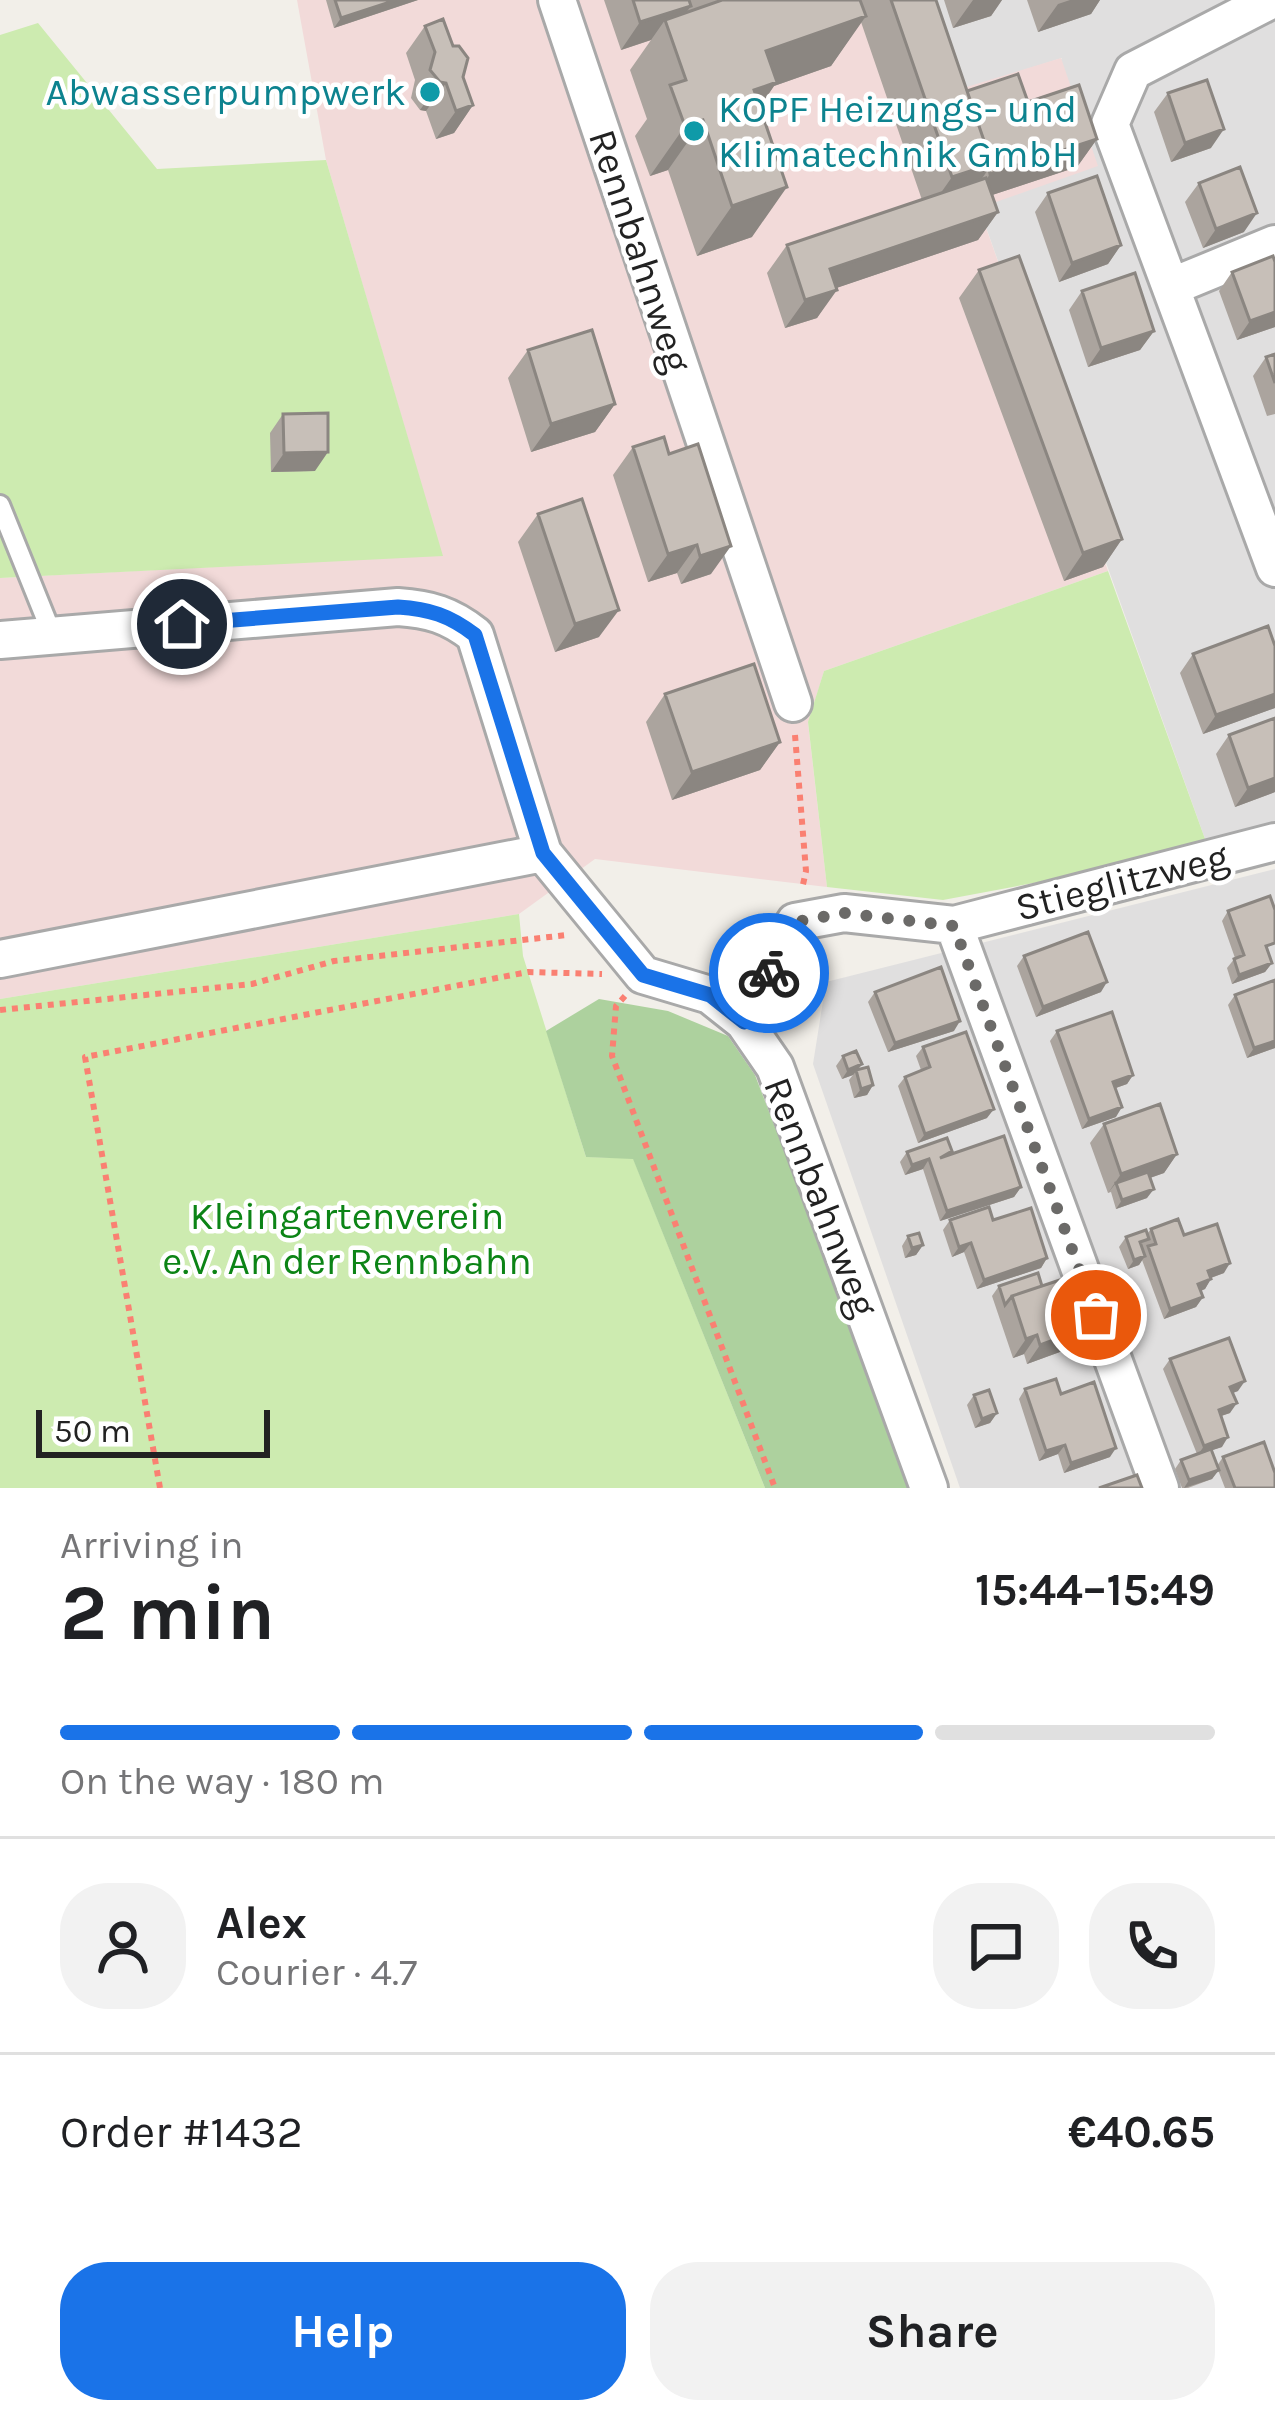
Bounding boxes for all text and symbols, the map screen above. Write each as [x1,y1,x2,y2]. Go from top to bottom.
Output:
place label: Abwasserpumpwerk [46,69,406,115]
marker: Abwasserpumpwerk [417,79,443,105]
place label: KOPF Heizungs- und Klimatechnik GmbH [718,86,1078,177]
marker: KOPF Heizungs- und Klimatechnik GmbH [681,118,707,144]
street label: Rennbahnweg [579,124,701,378]
pin [131,573,233,675]
icon: home [149,591,215,657]
street label: Stieglitzweg [1011,833,1233,931]
courier [709,913,829,1033]
icon: bike [736,940,802,1006]
street label: Rennbahnweg [754,1071,888,1323]
park label: Kleingartenverein e.V. An der Rennbahn [162,1193,532,1284]
pin [1045,1264,1147,1366]
icon: bag [1063,1282,1129,1348]
scale bar [36,1404,270,1457]
text: 50 m [54,1412,131,1450]
text: Arriving in [60,1522,243,1568]
text: 15:44–15:49 [975,1564,1215,1616]
text: 2 min [60,1567,275,1659]
text: On the way · 180 m [60,1758,385,1804]
button: person [60,1883,186,2009]
button: chat [933,1883,1059,2009]
button: phone [1089,1883,1215,2009]
text: Alex [216,1897,307,1949]
text: Courier · 4.7 [216,1949,417,1995]
text: Order #1432 [60,2106,303,2158]
text: €40.65 [1068,2106,1215,2158]
button: Help [60,2262,626,2400]
button: Share [650,2262,1215,2400]

